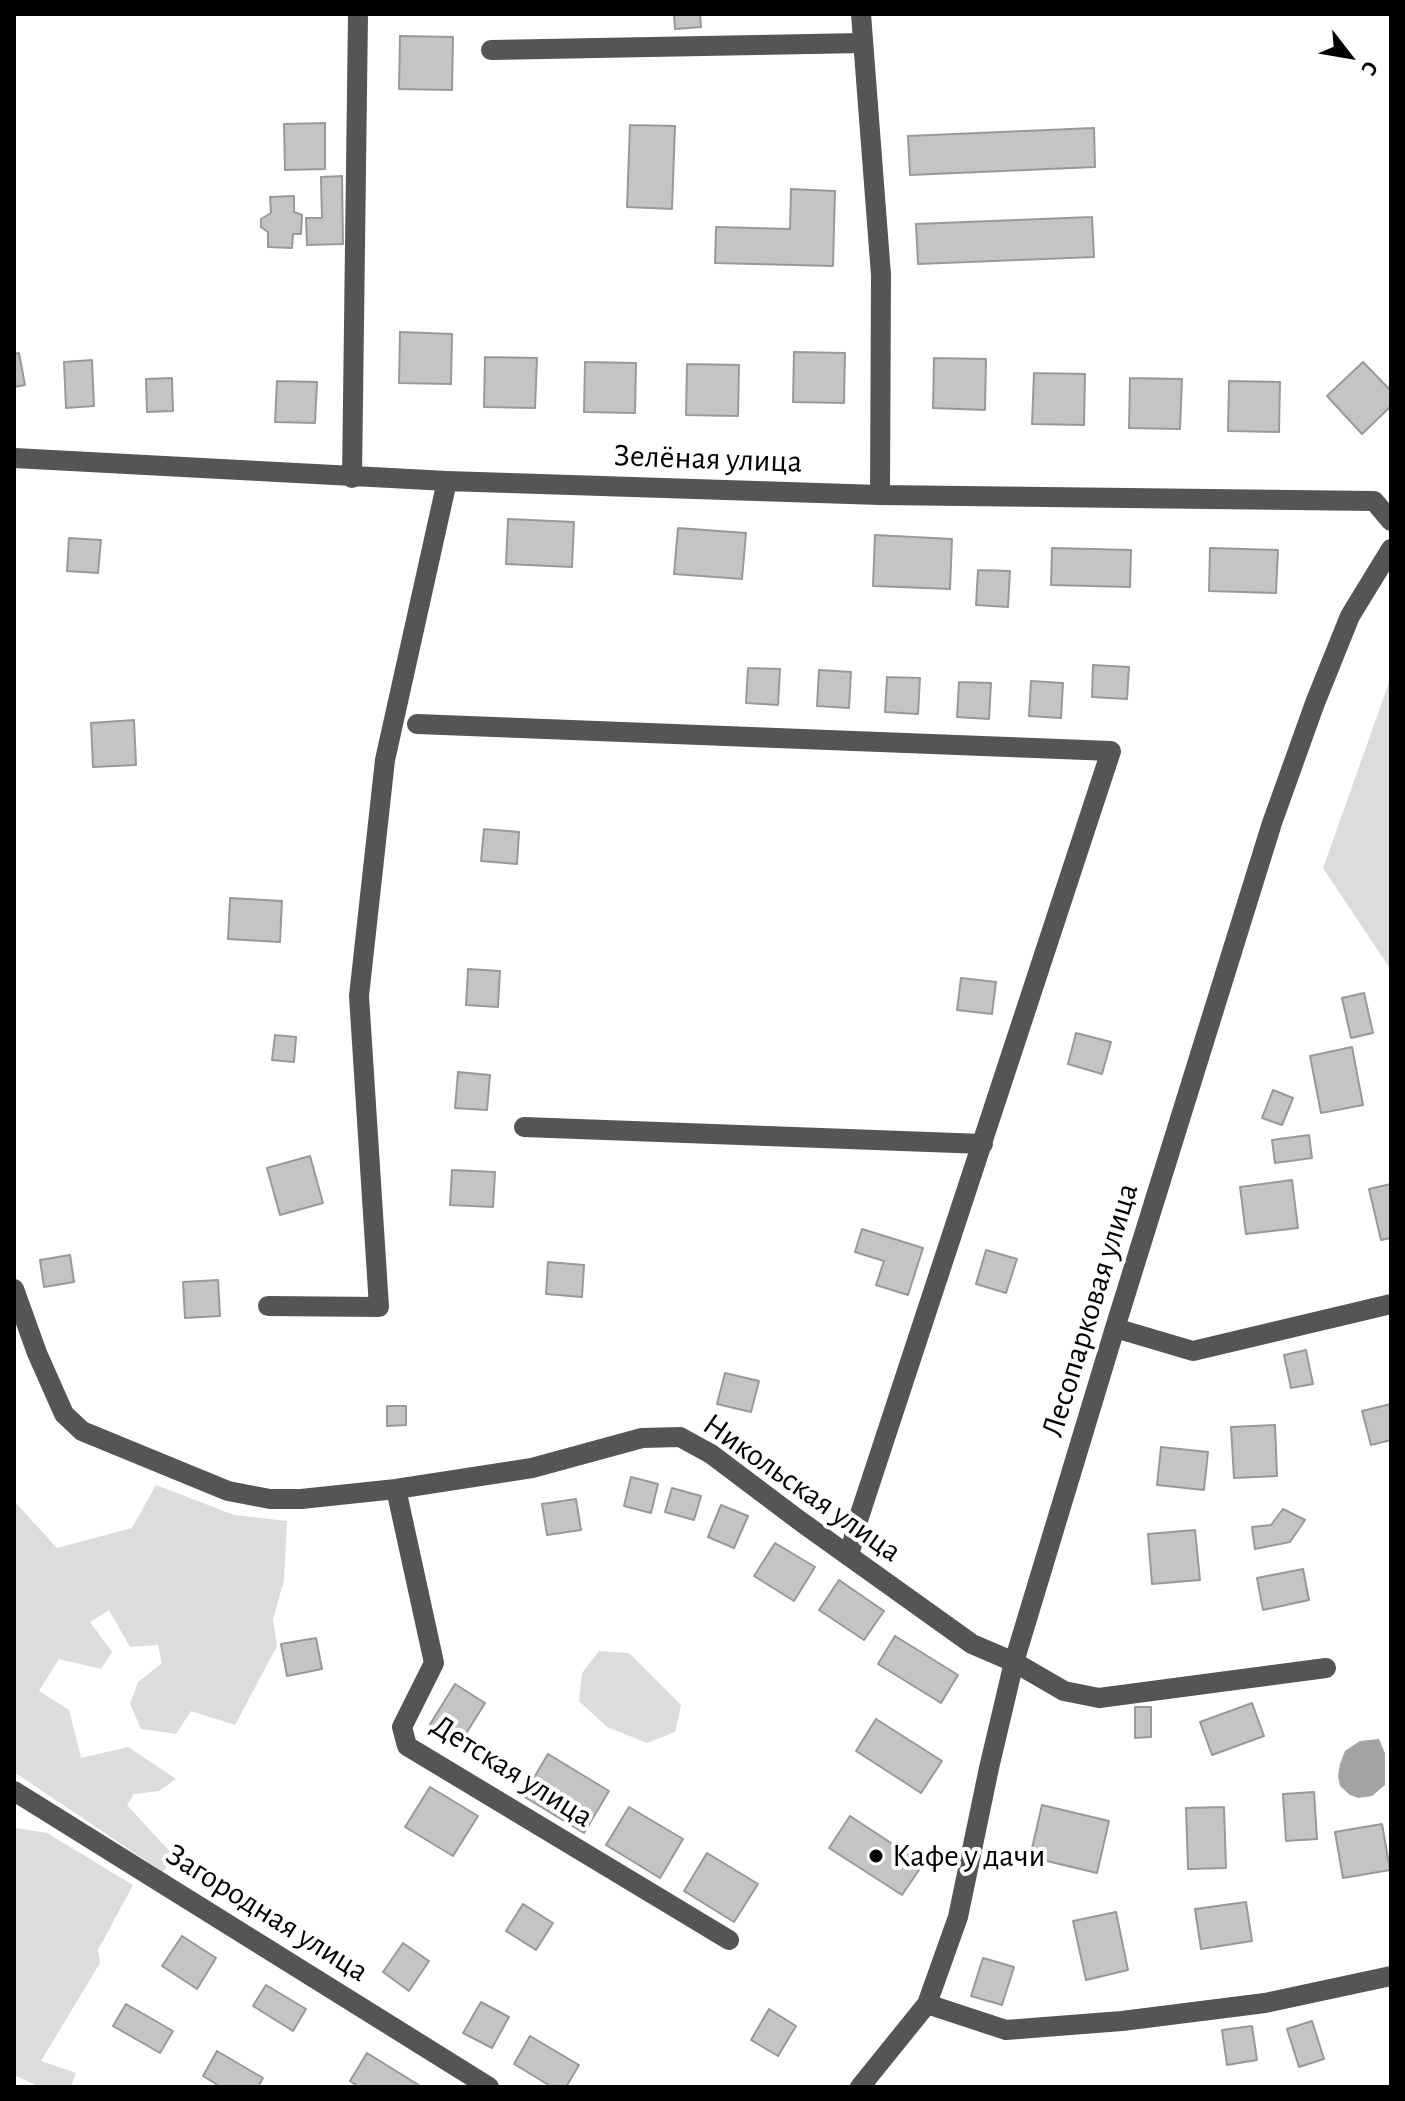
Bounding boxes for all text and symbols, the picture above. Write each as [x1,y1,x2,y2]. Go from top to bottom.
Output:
north arrow [1309,16,1389,96]
text: С [1357,57,1382,79]
street label: Зелёная улица [613,437,803,481]
street label: Лесопарковая улица [1033,1178,1147,1442]
street label: Никольская улица [695,1405,909,1571]
street label: Детская улица [424,1706,600,1836]
street label: Загородная улица [159,1835,375,1991]
place label: Кафе у дачи [892,1837,1045,1875]
marker: Кафе у дачи [867,1847,885,1865]

